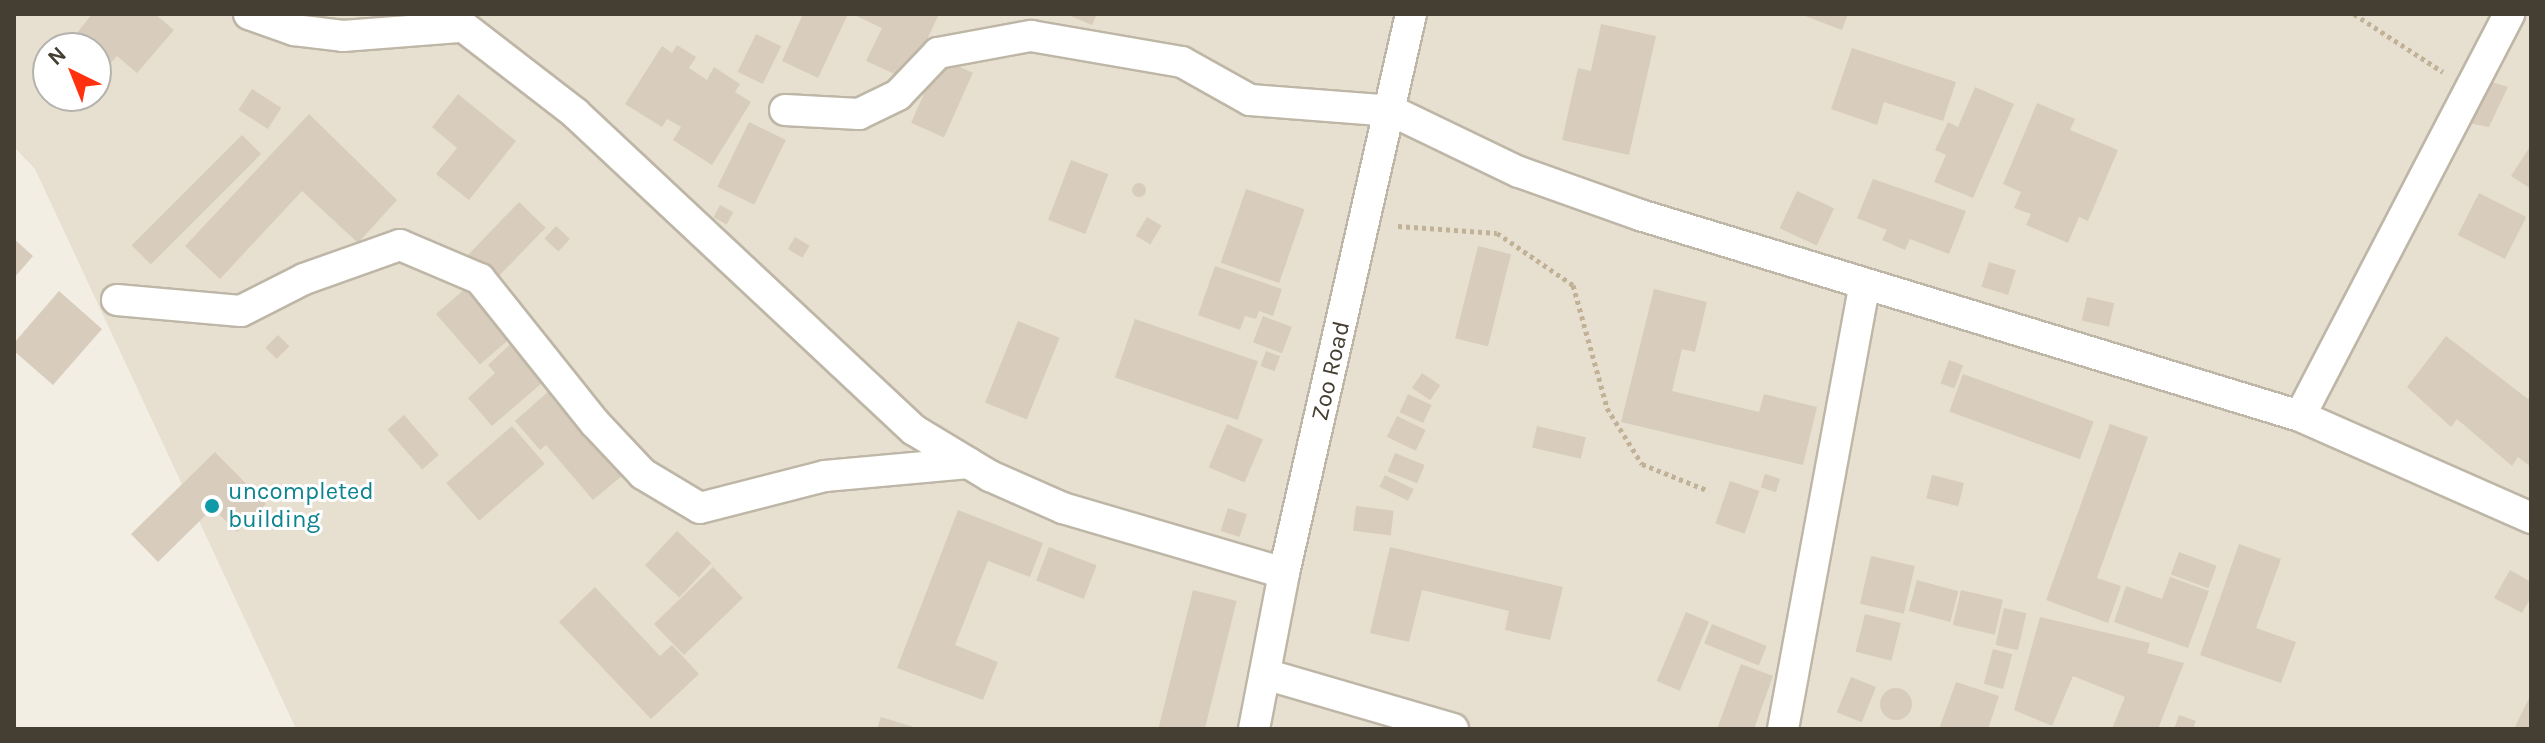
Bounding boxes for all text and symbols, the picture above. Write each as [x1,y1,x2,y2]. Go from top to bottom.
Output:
north arrow [32,32,112,112]
text: N [42,41,72,71]
street label: Zoo Road [1306,318,1356,424]
place label: uncompleted building [228,478,374,534]
marker: uncompleted building [203,497,221,515]

